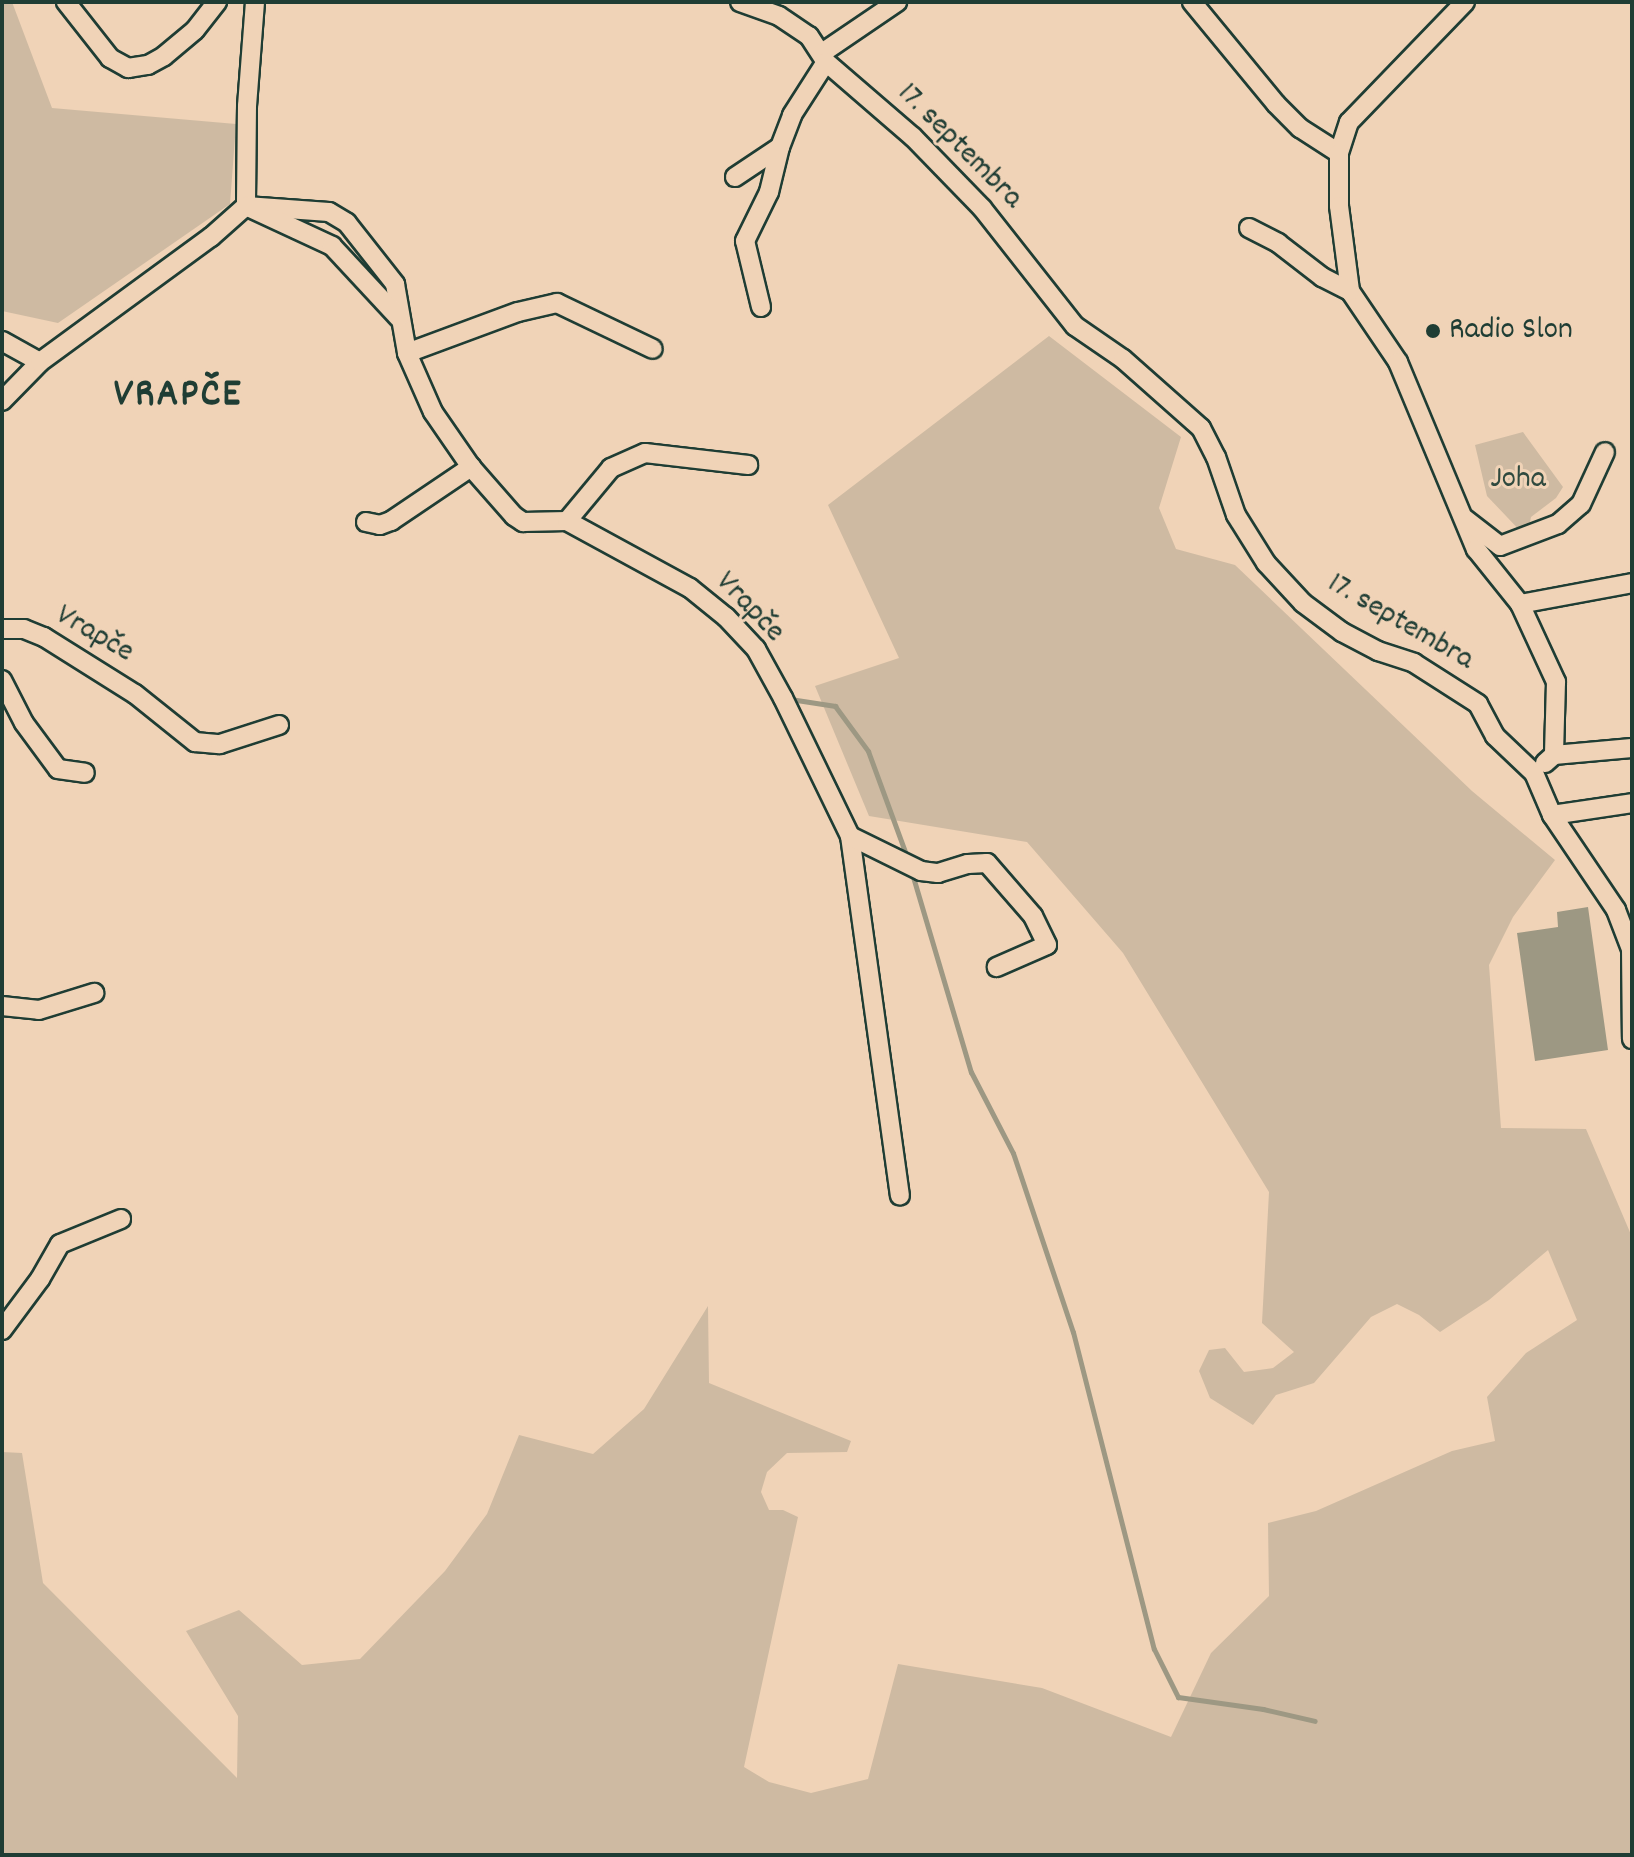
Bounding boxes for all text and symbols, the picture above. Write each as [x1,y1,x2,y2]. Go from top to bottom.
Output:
street label: 17. septembra [888,76,1030,218]
place label: Radio Slon [1449,312,1573,350]
marker: Radio Slon [1424,322,1442,340]
district label: VRAPČE [114,373,242,421]
park label: Joha [1490,461,1546,499]
street label: Vrapče [706,564,792,652]
street label: 17. septembra [1320,566,1480,680]
street label: Vrapče [48,597,140,673]

